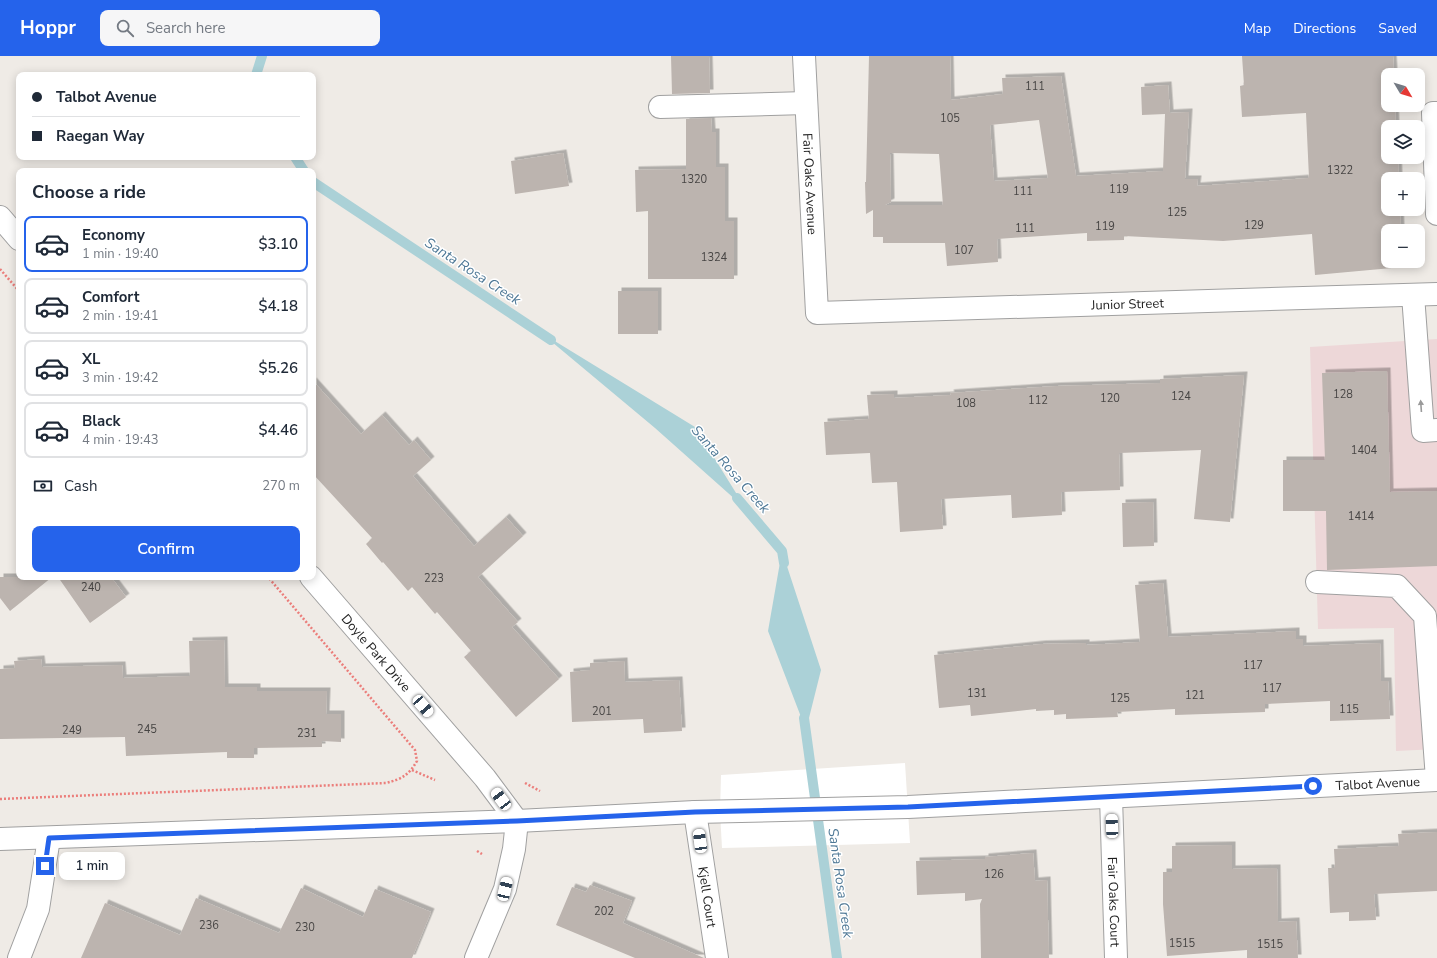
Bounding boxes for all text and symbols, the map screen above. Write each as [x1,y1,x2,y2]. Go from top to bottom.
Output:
search box [100,10,380,46]
text: Hoppr [20,15,76,41]
icon: search [114,17,136,39]
text: Search here [146,18,225,38]
text: Map [1244,19,1271,38]
text: Directions [1293,19,1356,38]
text: Saved [1378,19,1417,38]
north arrow [1381,68,1425,112]
map controls [1381,68,1425,268]
house number: 111 [1025,79,1045,94]
text: Talbot Avenue [56,87,157,107]
house number: 105 [940,111,960,126]
button: layers [1381,120,1425,164]
text: Raegan Way [56,126,144,146]
street label: Fair Oaks Avenue [798,133,821,235]
house number: 1322 [1327,163,1353,178]
house number: 1320 [681,172,708,187]
button: + [1381,172,1425,216]
text: Choose a ride [32,180,146,204]
house number: 119 [1109,182,1129,197]
house number: 111 [1013,184,1033,199]
house number: 125 [1167,205,1187,220]
house number: 129 [1244,218,1264,233]
house number: 119 [1095,219,1115,234]
house number: 111 [1015,221,1035,236]
button: − [1381,224,1425,268]
text: Economy [82,225,145,245]
icon: car [34,226,70,262]
water label: Santa Rosa Creek [421,233,525,310]
text: $3.10 [258,234,298,254]
house number: 107 [954,243,974,258]
text: 1 min · 19:40 [82,245,158,263]
house number: 1324 [701,250,728,265]
text: Comfort [82,287,139,307]
icon: car [34,288,70,324]
street label: Junior Street [1090,294,1165,315]
text: $4.18 [258,296,298,316]
text: 2 min · 19:41 [82,307,158,325]
text: XL [82,349,101,369]
icon: car [34,350,70,386]
text: $5.26 [258,358,298,378]
text: 3 min · 19:42 [82,369,158,387]
house number: 128 [1333,387,1353,402]
house number: 124 [1171,389,1191,404]
house number: 120 [1100,391,1120,406]
house number: 112 [1028,393,1048,408]
house number: 108 [956,396,976,411]
one-way arrow [1417,400,1424,412]
text: Black [82,411,120,431]
icon: car [34,412,70,448]
text: $4.46 [258,420,298,440]
water label: Santa Rosa Creek [687,421,775,518]
text: 4 min · 19:43 [82,431,158,449]
house number: 1404 [1351,443,1378,458]
icon: cash [32,475,54,497]
text: Cash [64,476,98,496]
text: 270 m [262,477,300,495]
house number: 1414 [1348,509,1375,524]
button: Confirm [32,526,300,572]
house number: 223 [424,571,444,586]
house number: 240 [81,580,101,595]
street label: Doyle Park Drive [337,610,415,696]
house number: 117 [1243,658,1263,673]
house number: 117 [1262,681,1282,696]
house number: 131 [967,686,987,701]
house number: 121 [1185,688,1205,703]
house number: 125 [1110,691,1130,706]
car [411,693,435,719]
house number: 115 [1339,702,1359,717]
house number: 201 [592,704,612,719]
house number: 245 [137,722,157,737]
house number: 249 [62,723,82,738]
house number: 231 [297,726,317,741]
street label: Talbot Avenue [1335,773,1421,795]
route start [1304,777,1322,795]
car [489,786,513,812]
car [1106,814,1118,838]
water label: Santa Rosa Creek [823,827,858,940]
car [692,828,708,854]
callout: 1 min [59,852,125,880]
route end [36,857,54,875]
text: 1 min [75,857,109,875]
street label: Fair Oaks Court [1103,857,1124,948]
street label: Kjell Court [693,865,720,929]
house number: 126 [984,867,1004,882]
car [496,876,514,902]
house number: 202 [594,904,614,919]
house number: 236 [199,918,219,933]
house number: 230 [295,920,315,935]
house number: 1515 [1169,936,1196,951]
house number: 1515 [1257,937,1284,952]

